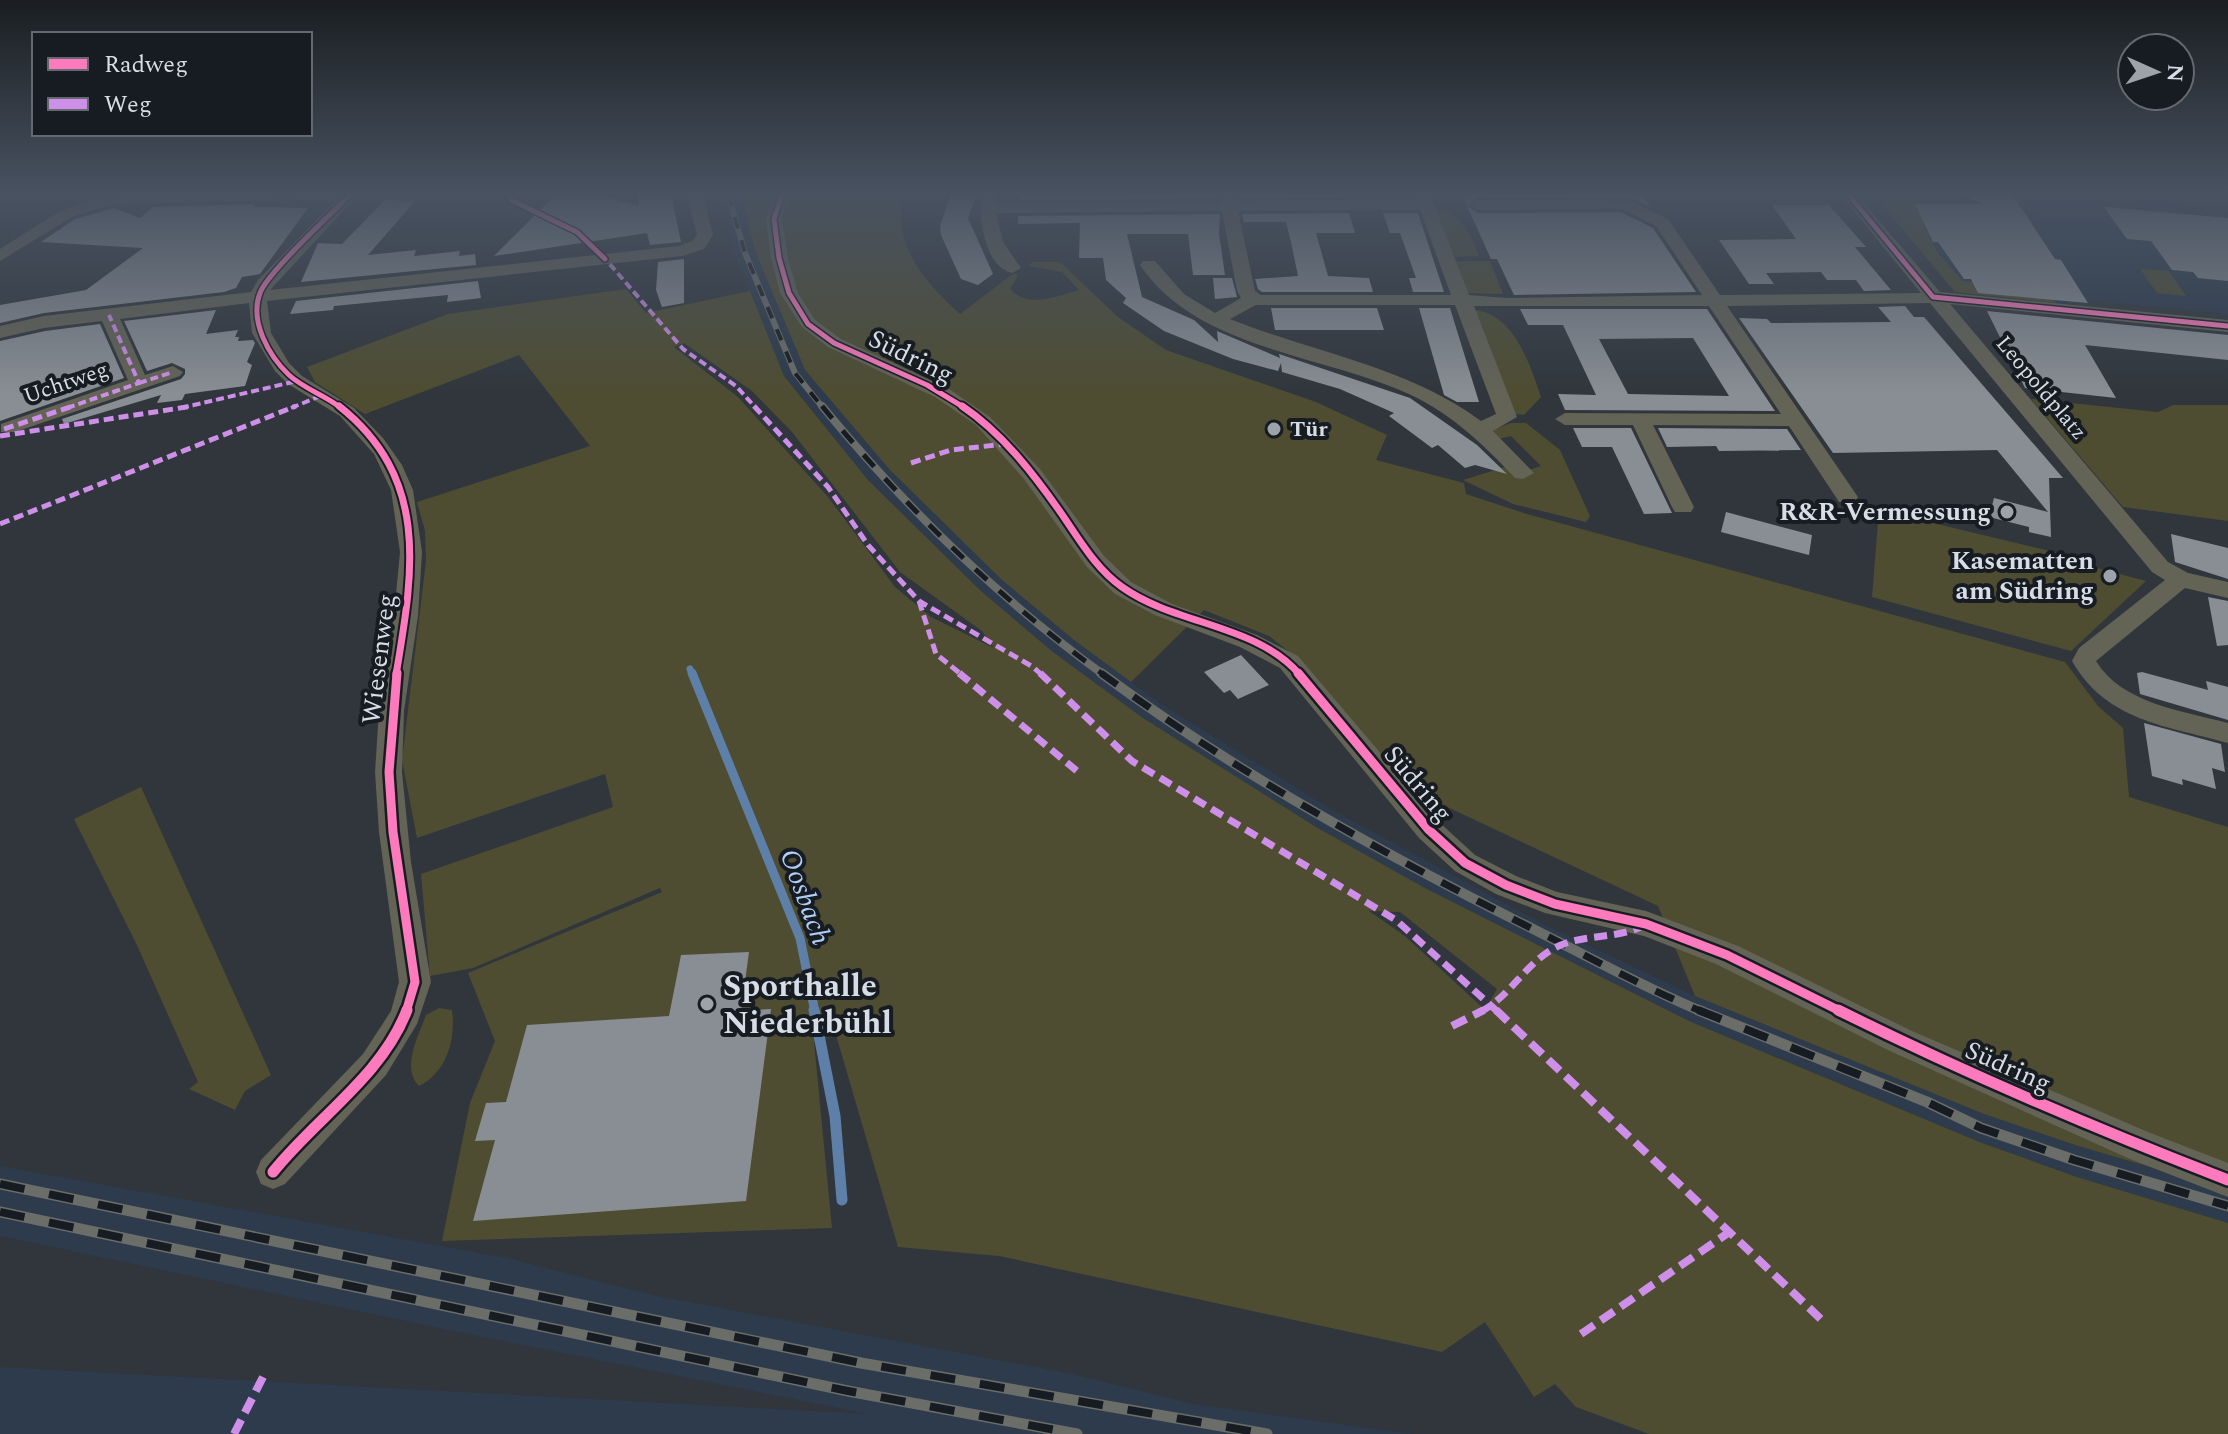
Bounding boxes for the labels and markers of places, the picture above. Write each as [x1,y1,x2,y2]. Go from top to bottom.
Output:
place label: Tür [1290,413,1328,446]
marker: Tür [1265,420,1283,438]
place label: R&R-Vermessung [1779,492,1991,532]
marker: R&R-Vermessung [1998,503,2016,521]
place label: Kasematten am Südring [1951,541,2094,611]
marker: Kasematten am Südring [2101,567,2119,585]
place label: Sporthalle Niederbühl [723,962,892,1048]
marker: Sporthalle Niederbühl [698,995,716,1013]

